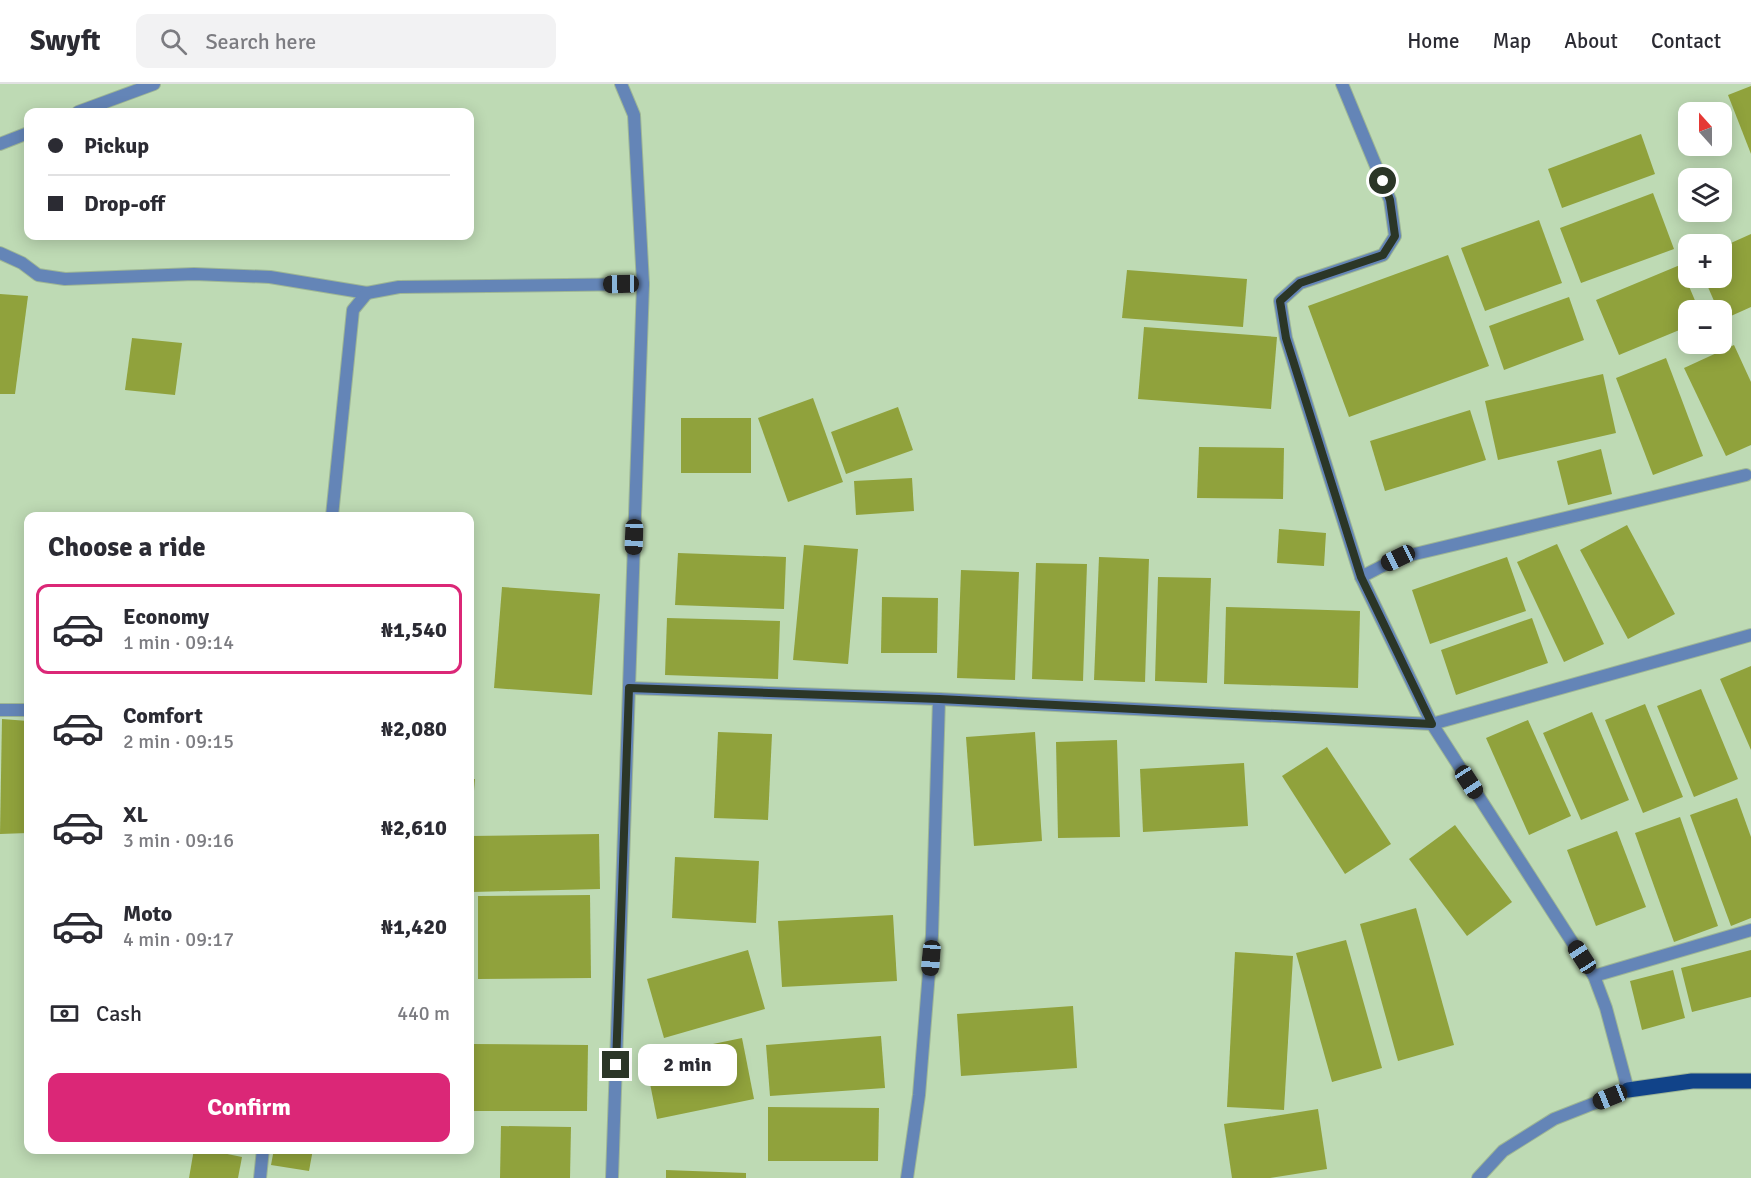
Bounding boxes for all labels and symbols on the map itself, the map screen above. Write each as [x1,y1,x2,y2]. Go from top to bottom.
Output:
north arrow [1678,102,1732,156]
route start [1369,167,1396,194]
car [603,275,639,293]
car [624,519,644,555]
car [1378,542,1418,574]
car [1452,762,1486,802]
car [1565,937,1599,977]
car [920,939,942,977]
callout: 2 min [637,1044,736,1086]
route end [602,1051,629,1078]
car [1590,1082,1630,1112]

